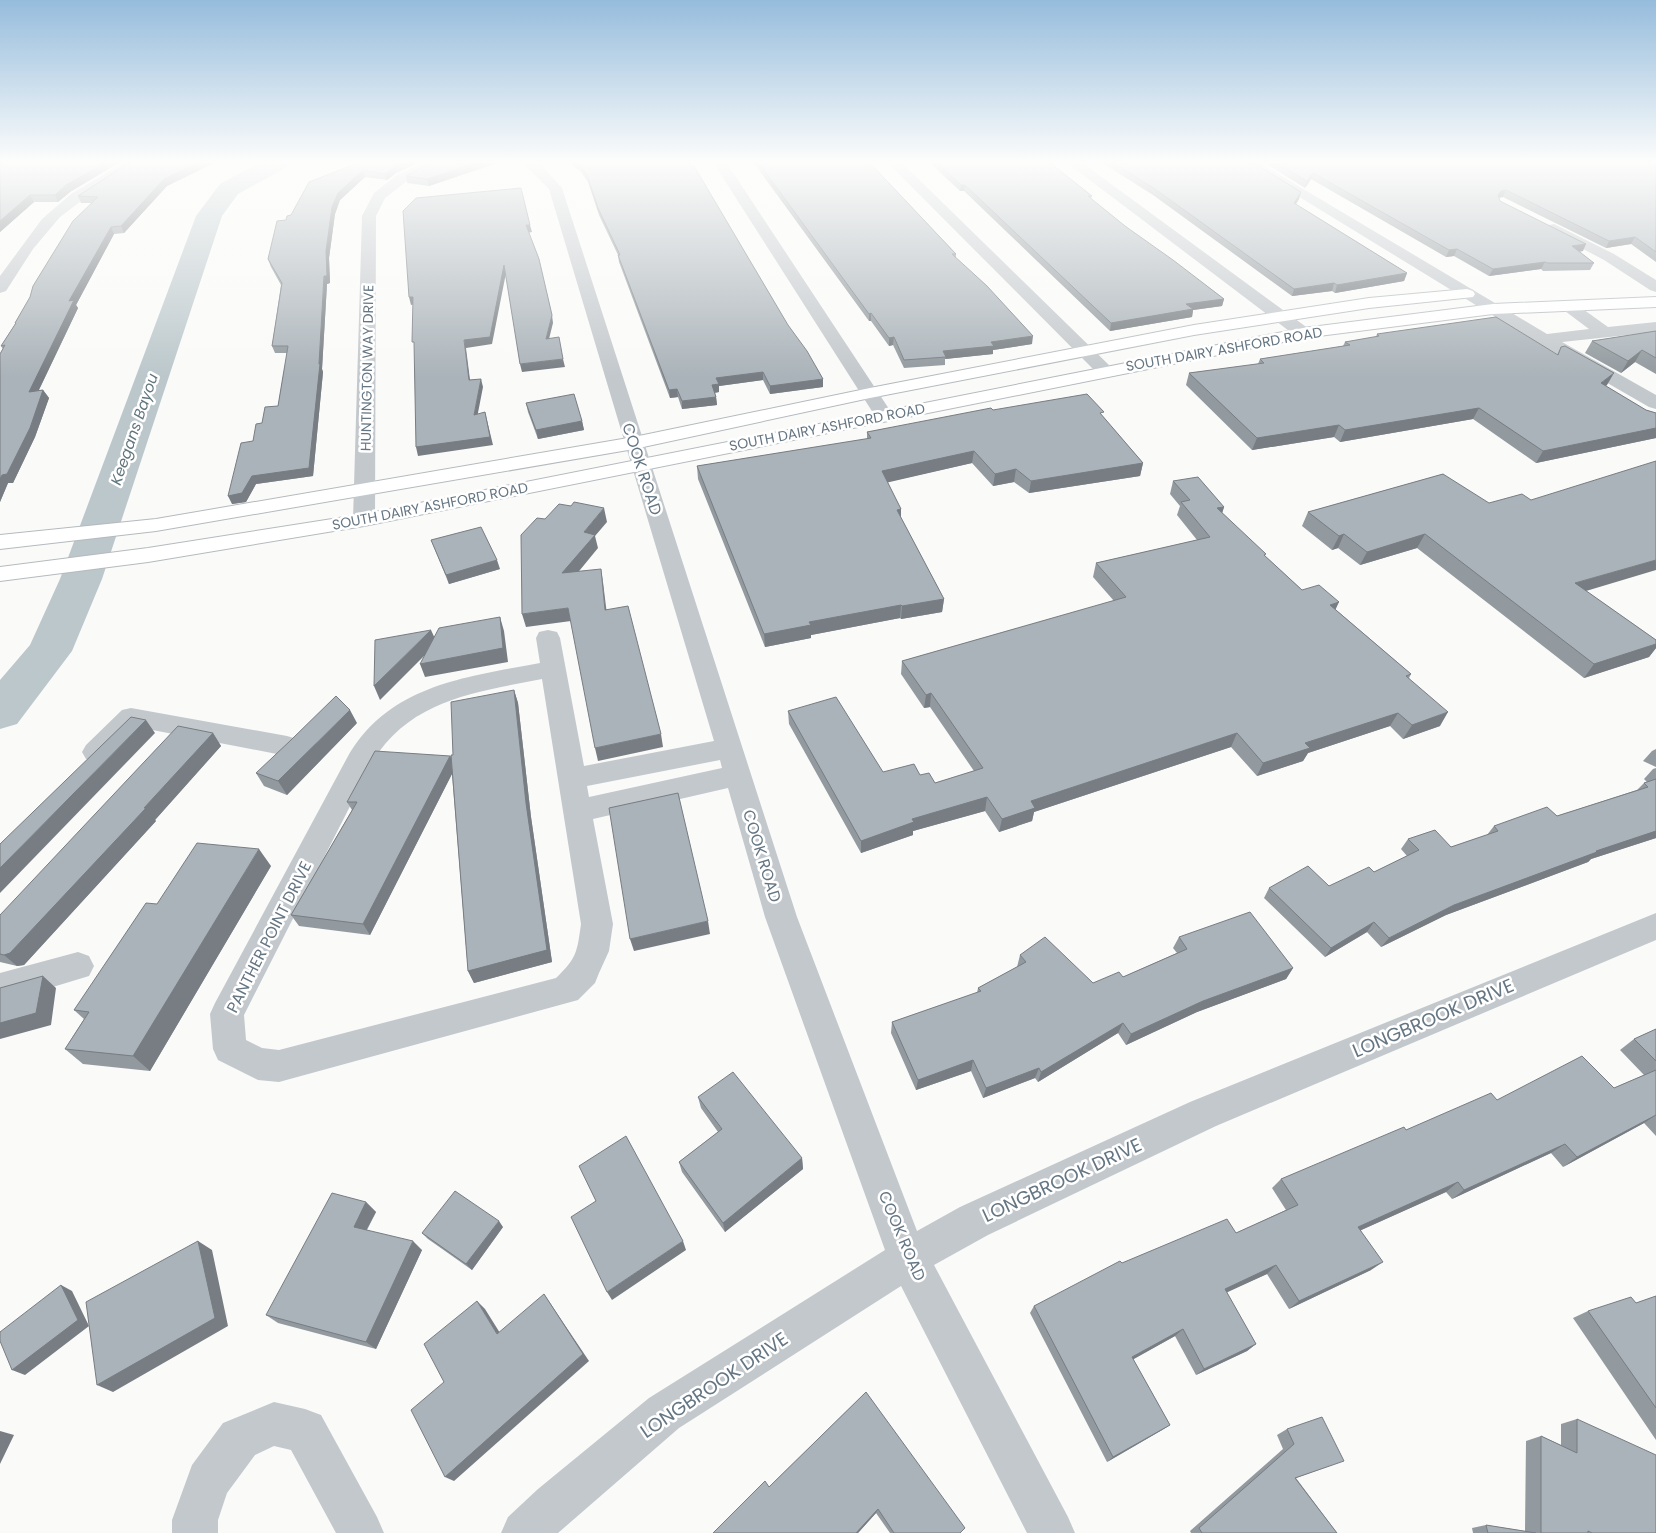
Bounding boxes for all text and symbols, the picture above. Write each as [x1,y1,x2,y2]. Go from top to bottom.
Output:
street label: HUNTINGTON WAY DRIVE [356,285,378,451]
street label: SOUTH DAIRY ASHFORD ROAD [1124,322,1324,376]
water label: Keegans Bayou [105,370,163,488]
street label: SOUTH DAIRY ASHFORD ROAD [727,398,927,456]
street label: COOK ROAD [616,420,668,518]
street label: SOUTH DAIRY ASHFORD ROAD [330,477,530,535]
street label: COOK ROAD [737,807,787,905]
street label: PANTHER POINT DRIVE [221,857,317,1017]
street label: LONGBROOK DRIVE [1348,972,1518,1064]
street label: LONGBROOK DRIVE [978,1131,1146,1229]
street label: COOK ROAD [873,1187,931,1285]
street label: LONGBROOK DRIVE [635,1325,793,1445]

